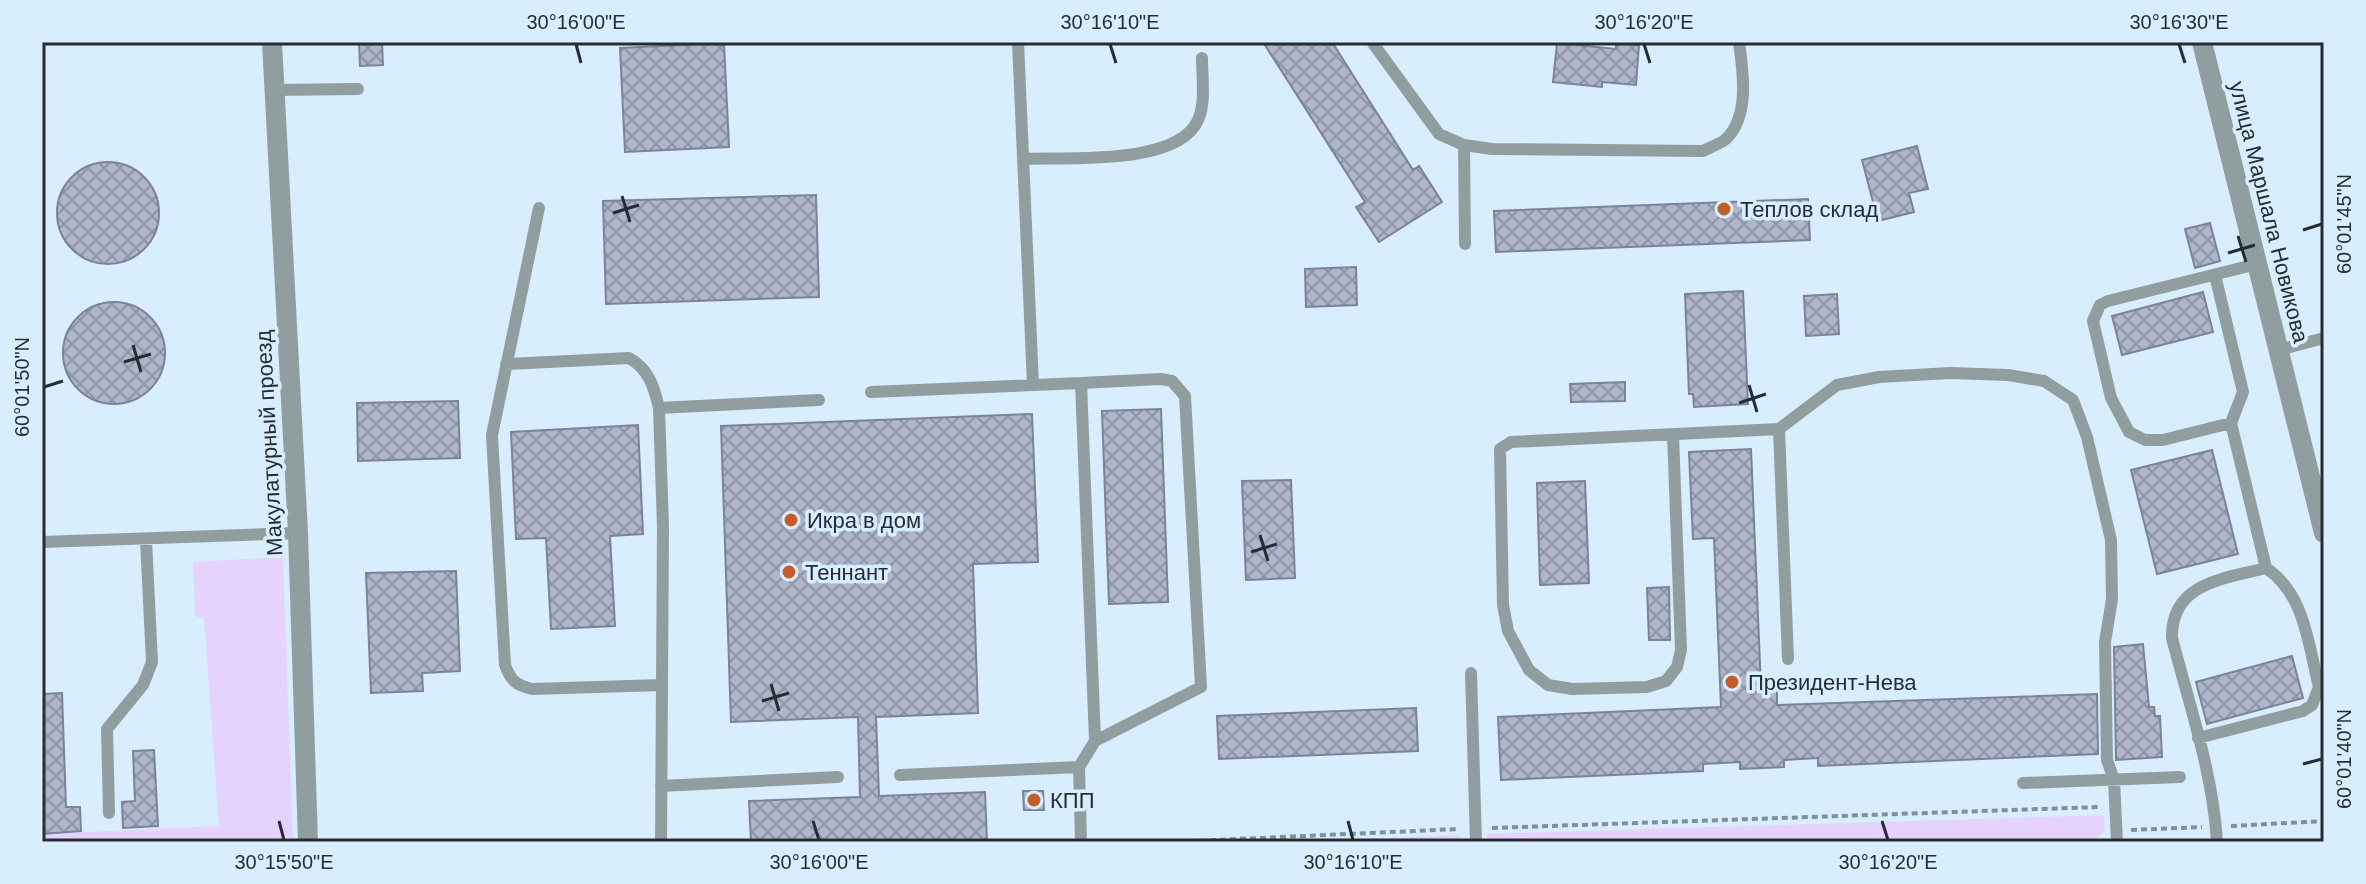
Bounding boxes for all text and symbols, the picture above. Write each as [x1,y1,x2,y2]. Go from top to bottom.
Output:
text: 30°16'00"E [527,11,626,33]
text: 30°16'10"E [1061,11,1160,33]
text: 30°16'20"E [1595,11,1694,33]
text: 30°16'30"E [2130,11,2229,33]
street label: улица Маршала Новикова [2224,79,2314,346]
text: 60°01'45"N [2333,174,2355,274]
place label: Теплов склад [1740,197,1878,222]
marker: Теплов склад [1715,200,1733,218]
street label: Макулатурный проезд [251,329,287,557]
text: 60°01'50"N [11,337,33,437]
place label: Икра в дом [807,508,921,533]
marker: Икра в дом [782,511,800,529]
place label: Теннант [805,560,888,585]
marker: Теннант [780,563,798,581]
place label: Президент-Нева [1748,670,1917,695]
marker: Президент-Нева [1723,673,1741,691]
text: 60°01'40"N [2333,709,2355,809]
place label: КПП [1050,788,1094,813]
marker: КПП [1025,791,1043,809]
text: 30°15'50"E [235,851,334,873]
text: 30°16'00"E [770,851,869,873]
text: 30°16'10"E [1304,851,1403,873]
text: 30°16'20"E [1839,851,1938,873]

